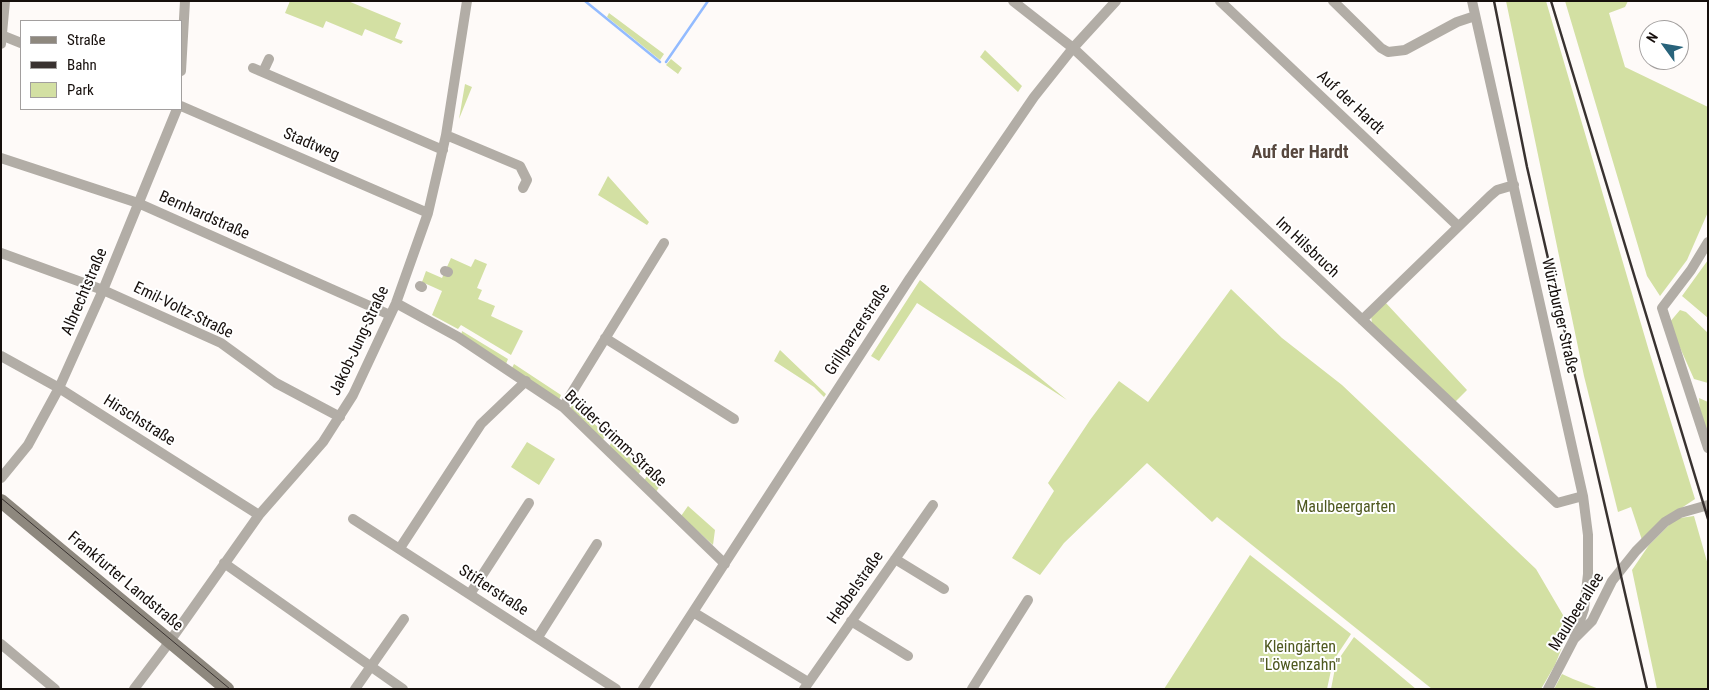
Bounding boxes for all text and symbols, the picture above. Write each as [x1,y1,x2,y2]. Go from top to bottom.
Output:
legend [20,20,182,110]
north arrow [1639,20,1689,70]
text: N [1643,30,1661,45]
text: Straße [67,31,106,49]
text: Bahn [67,56,97,74]
street label: Auf der Hardt [1313,67,1387,139]
text: Park [67,81,94,99]
street label: Stadtweg [280,125,342,165]
district label: Auf der Hardt [1252,142,1348,164]
street label: Bernhardstraße [156,187,252,245]
street label: Im Hilsbruch [1271,214,1343,282]
street label: Albrechtstraße [58,245,112,339]
street label: Würzburger Straße [1536,257,1582,375]
street label: Emil-Voltz-Straße [130,279,236,343]
street label: Grillparzerstraße [821,281,895,379]
street label: Jakob-Jung-Straße [326,283,394,399]
street label: Brüder-Grimm-Straße [560,387,670,491]
street label: Hirschstraße [100,391,178,451]
park label: Maulbeergarten [1296,498,1396,518]
street label: Frankfurter Landstraße [63,528,187,636]
street label: Hebbelstraße [824,548,888,628]
street label: Stifterstraße [455,561,531,621]
street label: Maulbeerallee [1545,569,1609,655]
park label: Kleingärten "Löwenzahn" [1260,638,1340,676]

